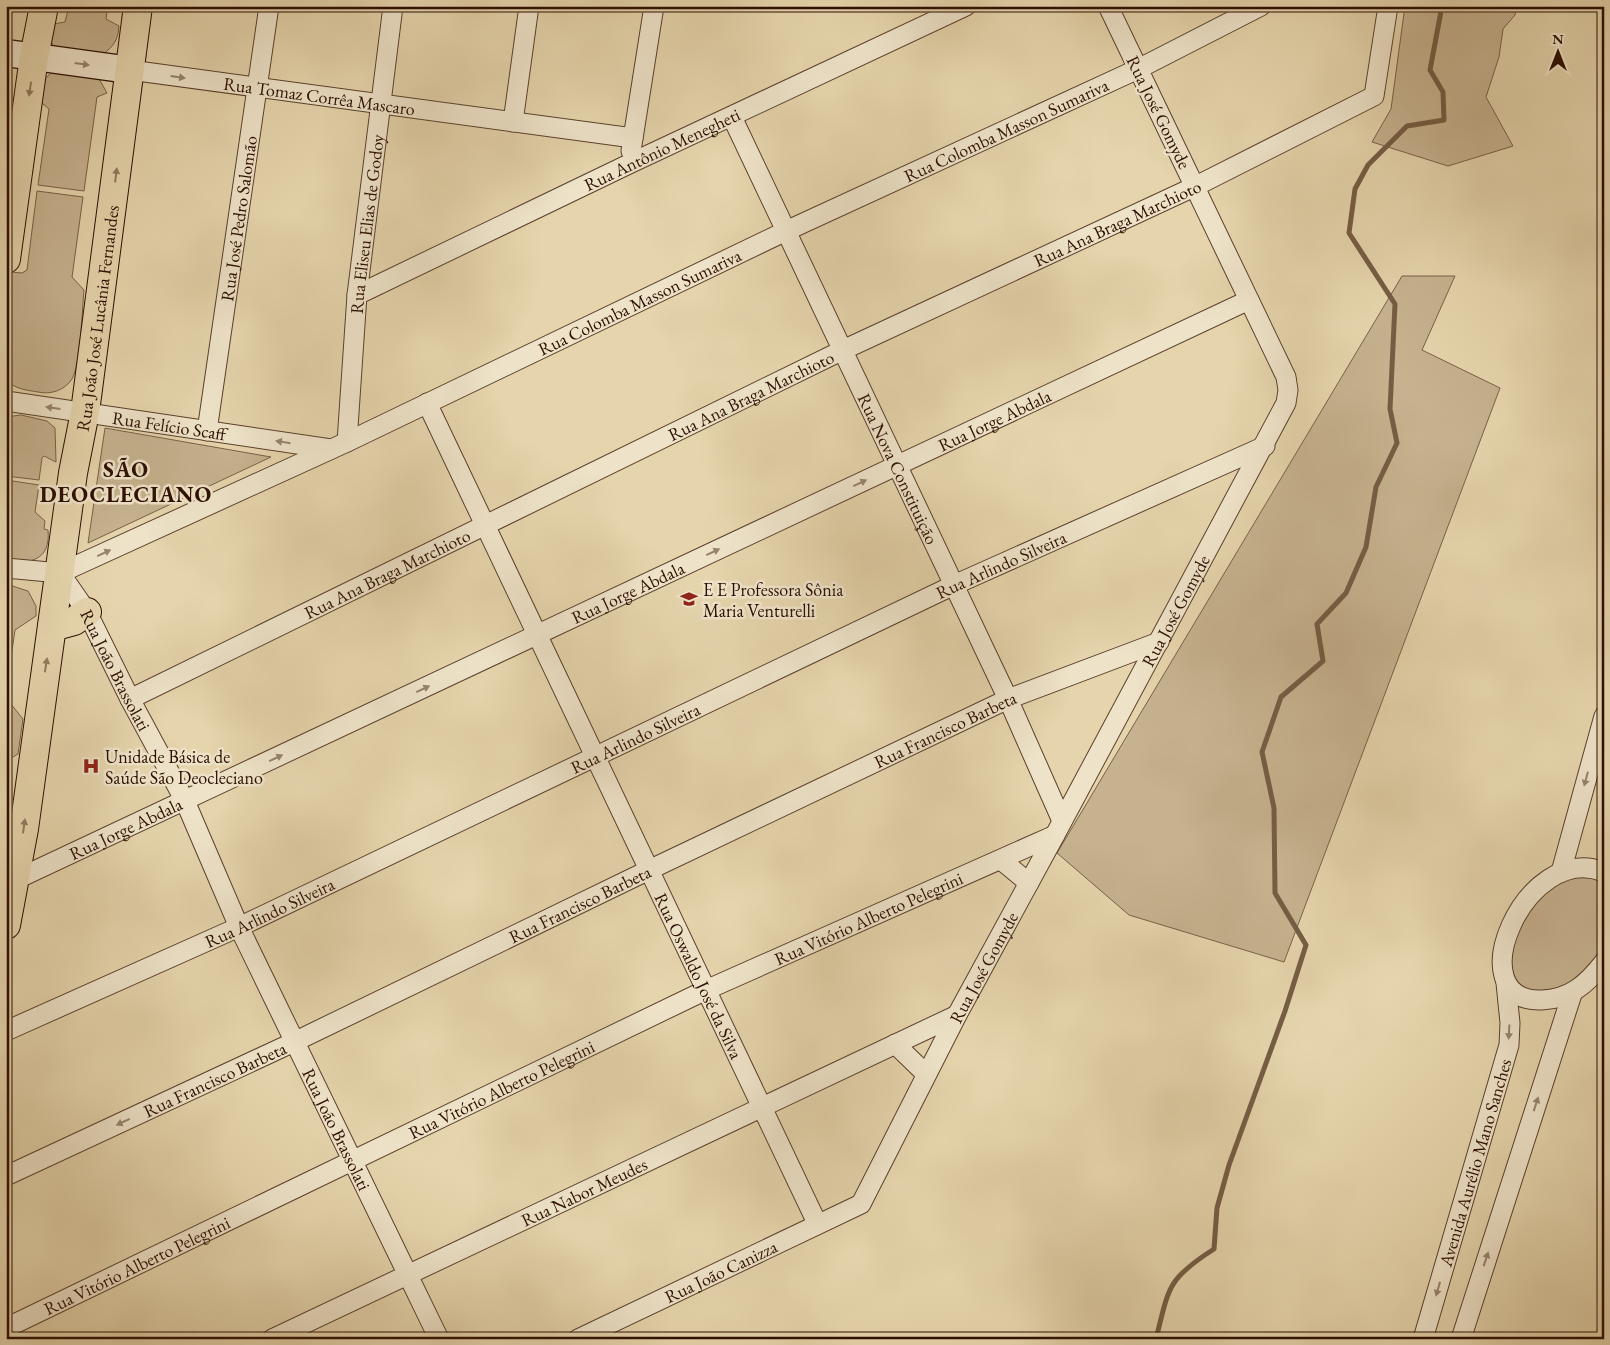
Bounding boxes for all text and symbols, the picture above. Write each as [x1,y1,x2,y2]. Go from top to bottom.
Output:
north arrow [1532,28,1582,78]
text: N [1552,30,1564,48]
street label: Rua José Gomyde [1122,51,1196,173]
one-way arrow [74,60,90,68]
street label: Rua Tomaz Corrêa Mascaro [222,71,417,120]
street label: Rua Colomba Masson Sumariva [900,72,1113,187]
one-way arrow [170,73,186,81]
one-way arrow [26,81,34,97]
street label: Rua Antônio Menegheti [580,102,744,196]
street label: Rua Eliseu Elias de Godoy [344,133,388,314]
street label: Rua José Pedro Salomão [215,134,261,303]
one-way arrow [112,166,120,182]
street label: Rua Ana Braga Marchioto [1030,174,1204,271]
street label: Rua João José Lucânia Fernandes [70,203,123,433]
street label: Rua Colomba Masson Sumariva [534,243,745,360]
street label: Rua Ana Braga Marchioto [664,345,837,446]
street label: Rua Jorge Abdala [934,383,1055,456]
street label: Rua Nova Constituição [853,389,944,548]
one-way arrow [44,404,60,412]
street label: Rua Felício Scaff [111,405,230,445]
one-way arrow [274,438,290,446]
district label: SÃO DEOCLECIANO [40,455,212,509]
one-way arrow [853,479,867,487]
street label: Rua Ana Braga Marchioto [300,523,474,624]
street label: Rua Arlindo Silveira [932,525,1070,604]
one-way arrow [706,548,720,556]
one-way arrow [97,549,111,557]
street label: Rua José Gomyde [1136,551,1214,670]
street label: Rua Jorge Abdala [567,555,689,628]
place label: E E Professora Sônia Maria Venturelli [703,578,844,622]
school or university icon: E E Professora Sônia Maria Venturelli [679,589,699,609]
street label: Rua João Brassolati [76,605,157,735]
one-way arrow [42,656,50,672]
one-way arrow [416,684,430,692]
street label: Rua Francisco Barbeta [870,685,1020,773]
street label: Rua Arlindo Silveira [566,697,704,778]
place label: Unidade Básica de Saúde São Deocleciano [105,745,263,789]
one-way arrow [269,754,283,762]
hospital icon: Unidade Básica de Saúde São Deocleciano [81,756,101,776]
one-way arrow [1582,772,1590,787]
street label: Rua Jorge Abdala [65,791,186,865]
one-way arrow [20,817,28,833]
street label: Rua Francisco Barbeta [505,859,655,948]
street label: Rua Vitório Alberto Pelegrini [771,866,967,970]
street label: Rua Arlindo Silveira [201,871,339,952]
street label: Rua Oswaldo José da Silva [650,889,749,1063]
street label: Rua José Gomyde [943,907,1023,1027]
one-way arrow [1505,1024,1513,1040]
street label: Rua Vitório Alberto Pelegrini [405,1034,599,1144]
street label: Rua Francisco Barbeta [139,1035,290,1122]
street label: Avenida Aurélio Mano Sanches [1433,1056,1516,1270]
street label: Rua João Brassolati [298,1064,377,1194]
one-way arrow [1533,1097,1540,1112]
one-way arrow [116,1118,130,1126]
street label: Rua Nabor Meudes [517,1152,651,1231]
street label: Rua Vitório Alberto Pelegrini [40,1210,234,1320]
street label: Rua João Canizza [660,1234,781,1308]
one-way arrow [1483,1251,1491,1266]
one-way arrow [1433,1282,1441,1297]

